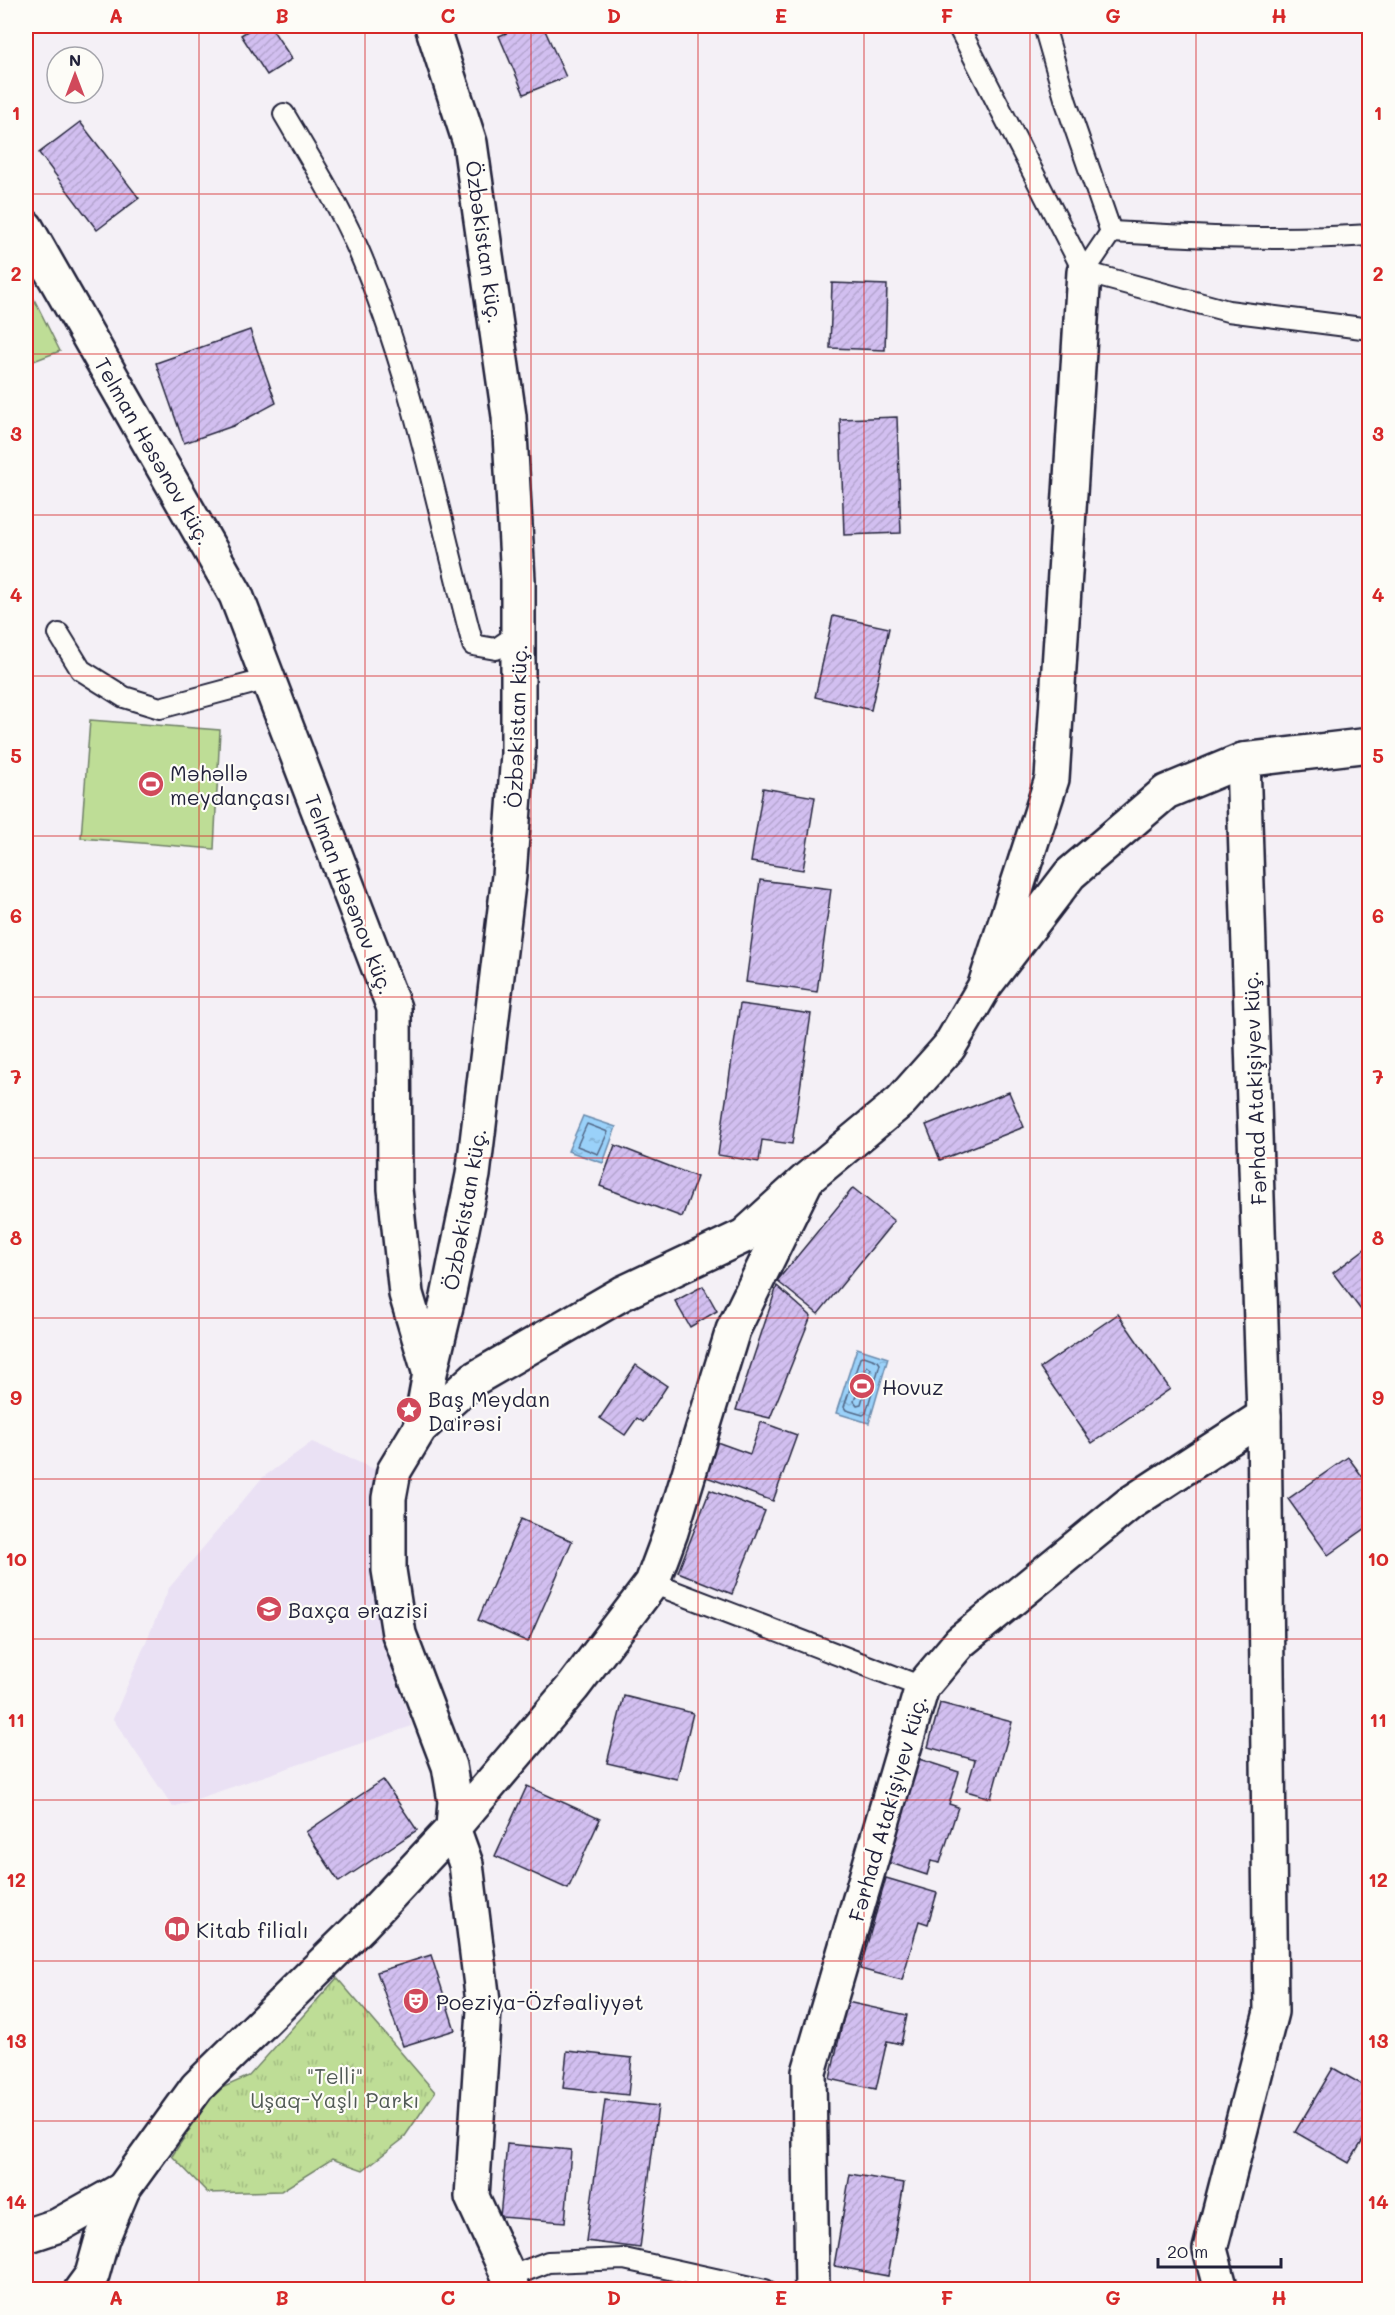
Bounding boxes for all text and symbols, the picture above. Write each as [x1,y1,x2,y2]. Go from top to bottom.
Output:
text: A [109,2,123,28]
text: B [275,2,289,28]
text: C [441,2,456,28]
text: D [607,2,621,28]
text: E [775,2,787,28]
text: F [941,2,954,28]
text: G [1105,2,1121,28]
text: H [1271,2,1287,28]
north arrow [45,45,105,105]
text: N [69,49,81,70]
text: 1 [12,99,20,125]
text: 1 [1374,99,1382,125]
street label: Özbəkistan küç. [460,159,510,325]
text: 2 [10,260,22,286]
text: 2 [1372,260,1384,286]
street label: Telman Həsənov küç. [89,352,219,550]
text: 3 [10,420,22,446]
text: 3 [1372,420,1384,446]
text: 4 [10,581,23,607]
text: 4 [1372,581,1385,607]
street label: Özbəkistan küç. [500,643,532,809]
text: 5 [10,742,22,768]
text: 5 [1372,742,1384,768]
place label: Məhəllə meydançası [170,759,291,810]
sports icon: Məhəllə meydançası [136,769,166,799]
street label: Telman Həsənov küç. [299,790,401,998]
text: 6 [10,902,22,928]
text: 6 [1372,902,1384,928]
street label: Fərhad Atakişiyev küç. [1236,970,1272,1206]
text: 7 [10,1063,22,1089]
text: 7 [1372,1063,1384,1089]
street label: Özbəkistan küç. [436,1126,492,1292]
text: 8 [10,1224,22,1250]
text: 8 [1372,1224,1384,1250]
sports icon: Hovuz [847,1371,877,1401]
place label: Hovuz [882,1373,944,1400]
text: 9 [10,1384,22,1410]
text: 9 [1372,1384,1384,1410]
place label: Baş Meydan Dairəsi [428,1385,550,1436]
place icon: Baş Meydan Dairəsi [394,1395,424,1425]
text: 10 [5,1545,27,1571]
text: 10 [1367,1545,1389,1571]
school or university icon: Baxça ərazisi [254,1594,284,1624]
place label: Baxça ərazisi [288,1596,428,1623]
street label: Fərhad Atakişiyev küç. [842,1692,932,1924]
text: 11 [7,1706,25,1732]
text: 11 [1369,1706,1387,1732]
text: 12 [6,1866,26,1892]
text: 12 [1368,1866,1388,1892]
library icon: Kitab filialı [162,1914,192,1944]
place label: Kitab filialı [196,1916,309,1943]
theatre icon: Poeziya-Özfəaliyyət [401,1986,431,2016]
place label: Poeziya-Özfəaliyyət [436,1988,644,2015]
text: 13 [6,2027,26,2053]
text: 13 [1368,2027,1388,2053]
park label: "Telli" Uşaq-Yaşlı Parkı [250,2062,420,2113]
text: 14 [5,2188,27,2214]
text: 14 [1367,2188,1389,2214]
scale bar [1158,2231,1281,2269]
text: 20 m [1167,2239,1208,2263]
text: A [109,2284,123,2310]
text: B [275,2284,289,2310]
text: C [441,2284,456,2310]
text: D [607,2284,621,2310]
text: E [775,2284,787,2310]
text: F [941,2284,954,2310]
text: G [1105,2284,1121,2310]
text: H [1271,2284,1287,2310]

